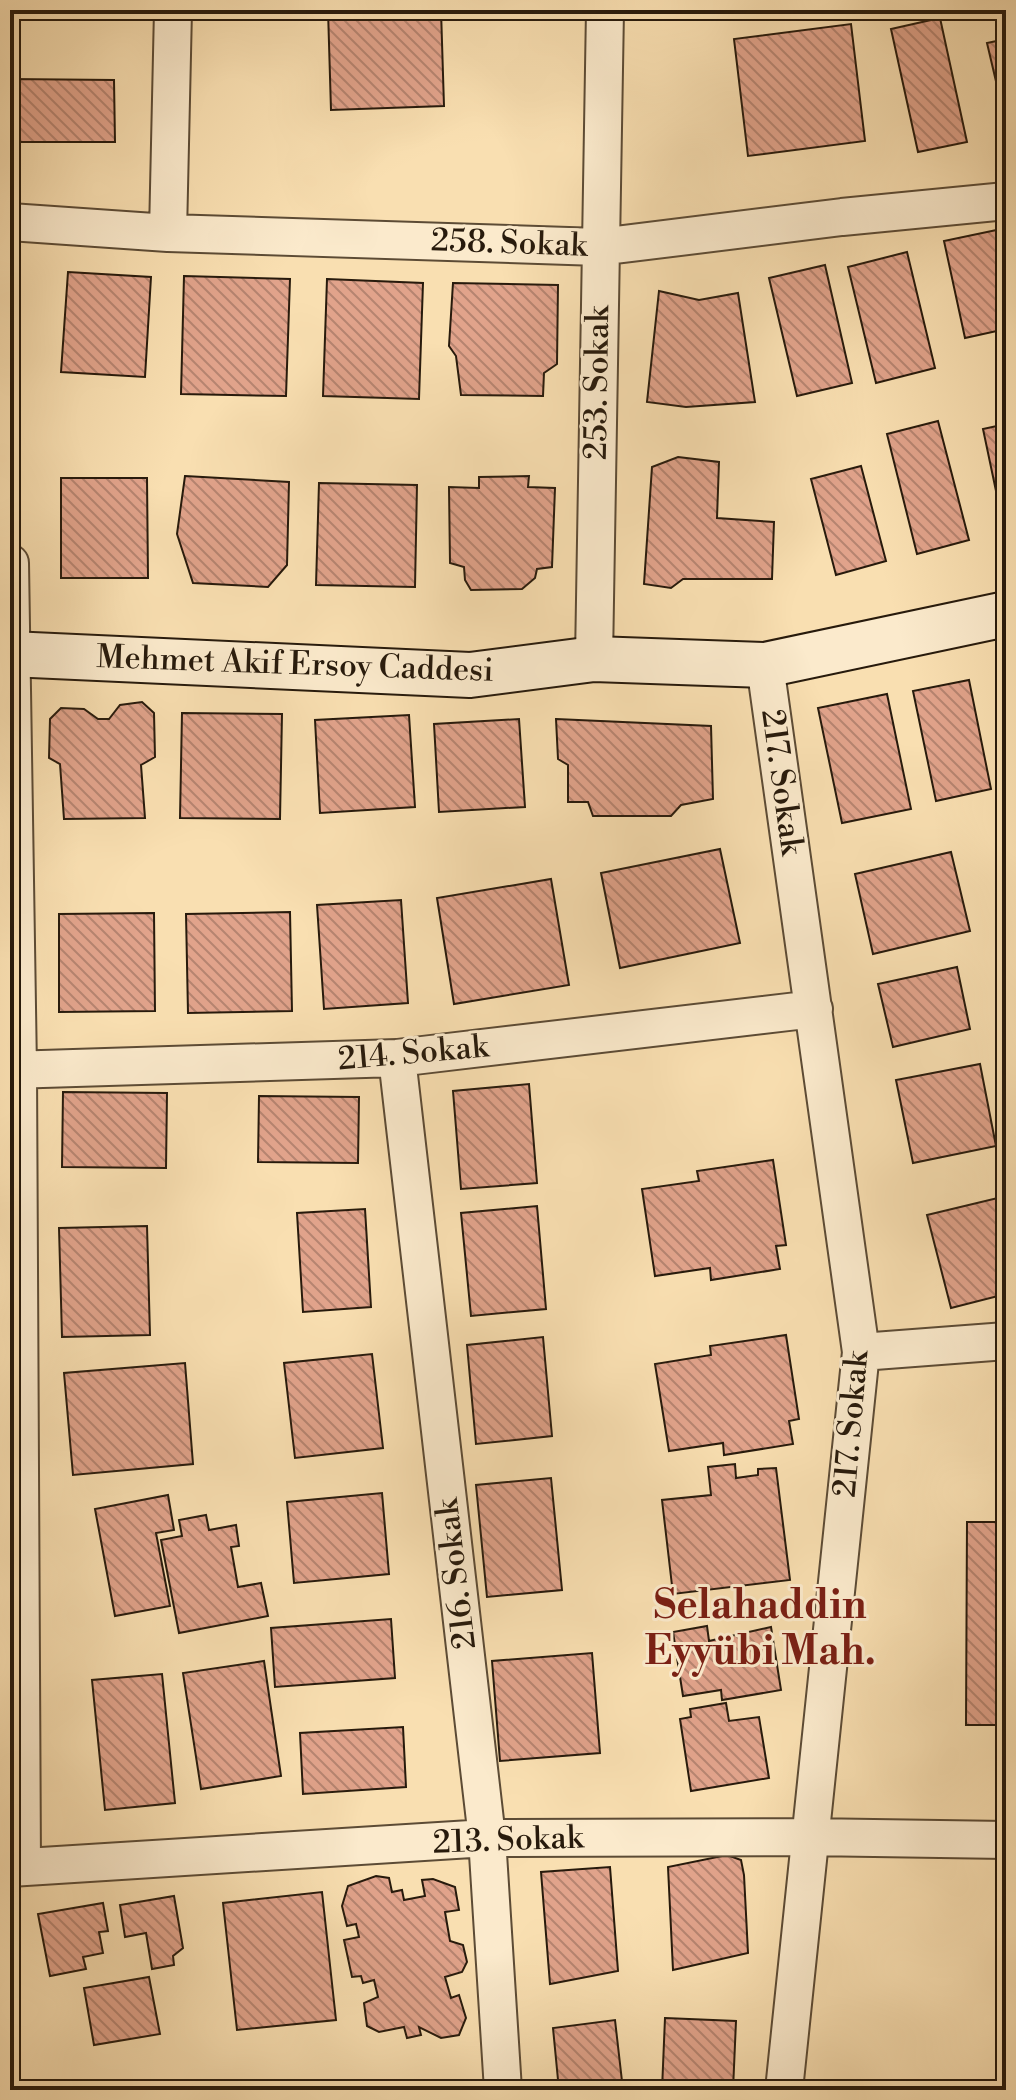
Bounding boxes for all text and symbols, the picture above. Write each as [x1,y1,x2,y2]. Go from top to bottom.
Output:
street label: 258. Sokak [430,220,590,266]
street label: 253. Sokak [576,303,618,461]
street label: Mehmet Akif Ersoy Caddesi [96,637,494,691]
street label: 217. Sokak [752,707,812,860]
street label: 214. Sokak [336,1026,492,1080]
street label: 217. Sokak [825,1347,878,1499]
street label: 216. Sokak [427,1494,485,1652]
district label: Selahaddin Eyyübi Mah. [644,1581,876,1677]
street label: 213. Sokak [432,1817,586,1863]

